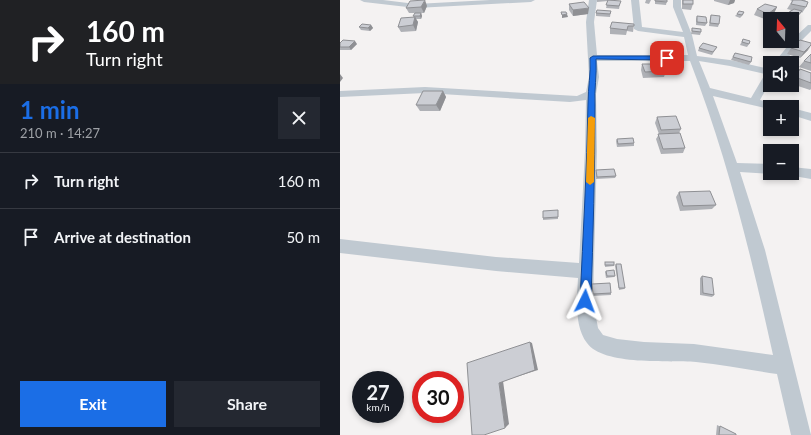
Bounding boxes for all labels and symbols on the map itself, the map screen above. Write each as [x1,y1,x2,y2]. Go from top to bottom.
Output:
north arrow [763,12,799,48]
pin [650,41,684,75]
position arrow [564,280,606,322]
speed limit sign: 30 [412,371,464,423]

